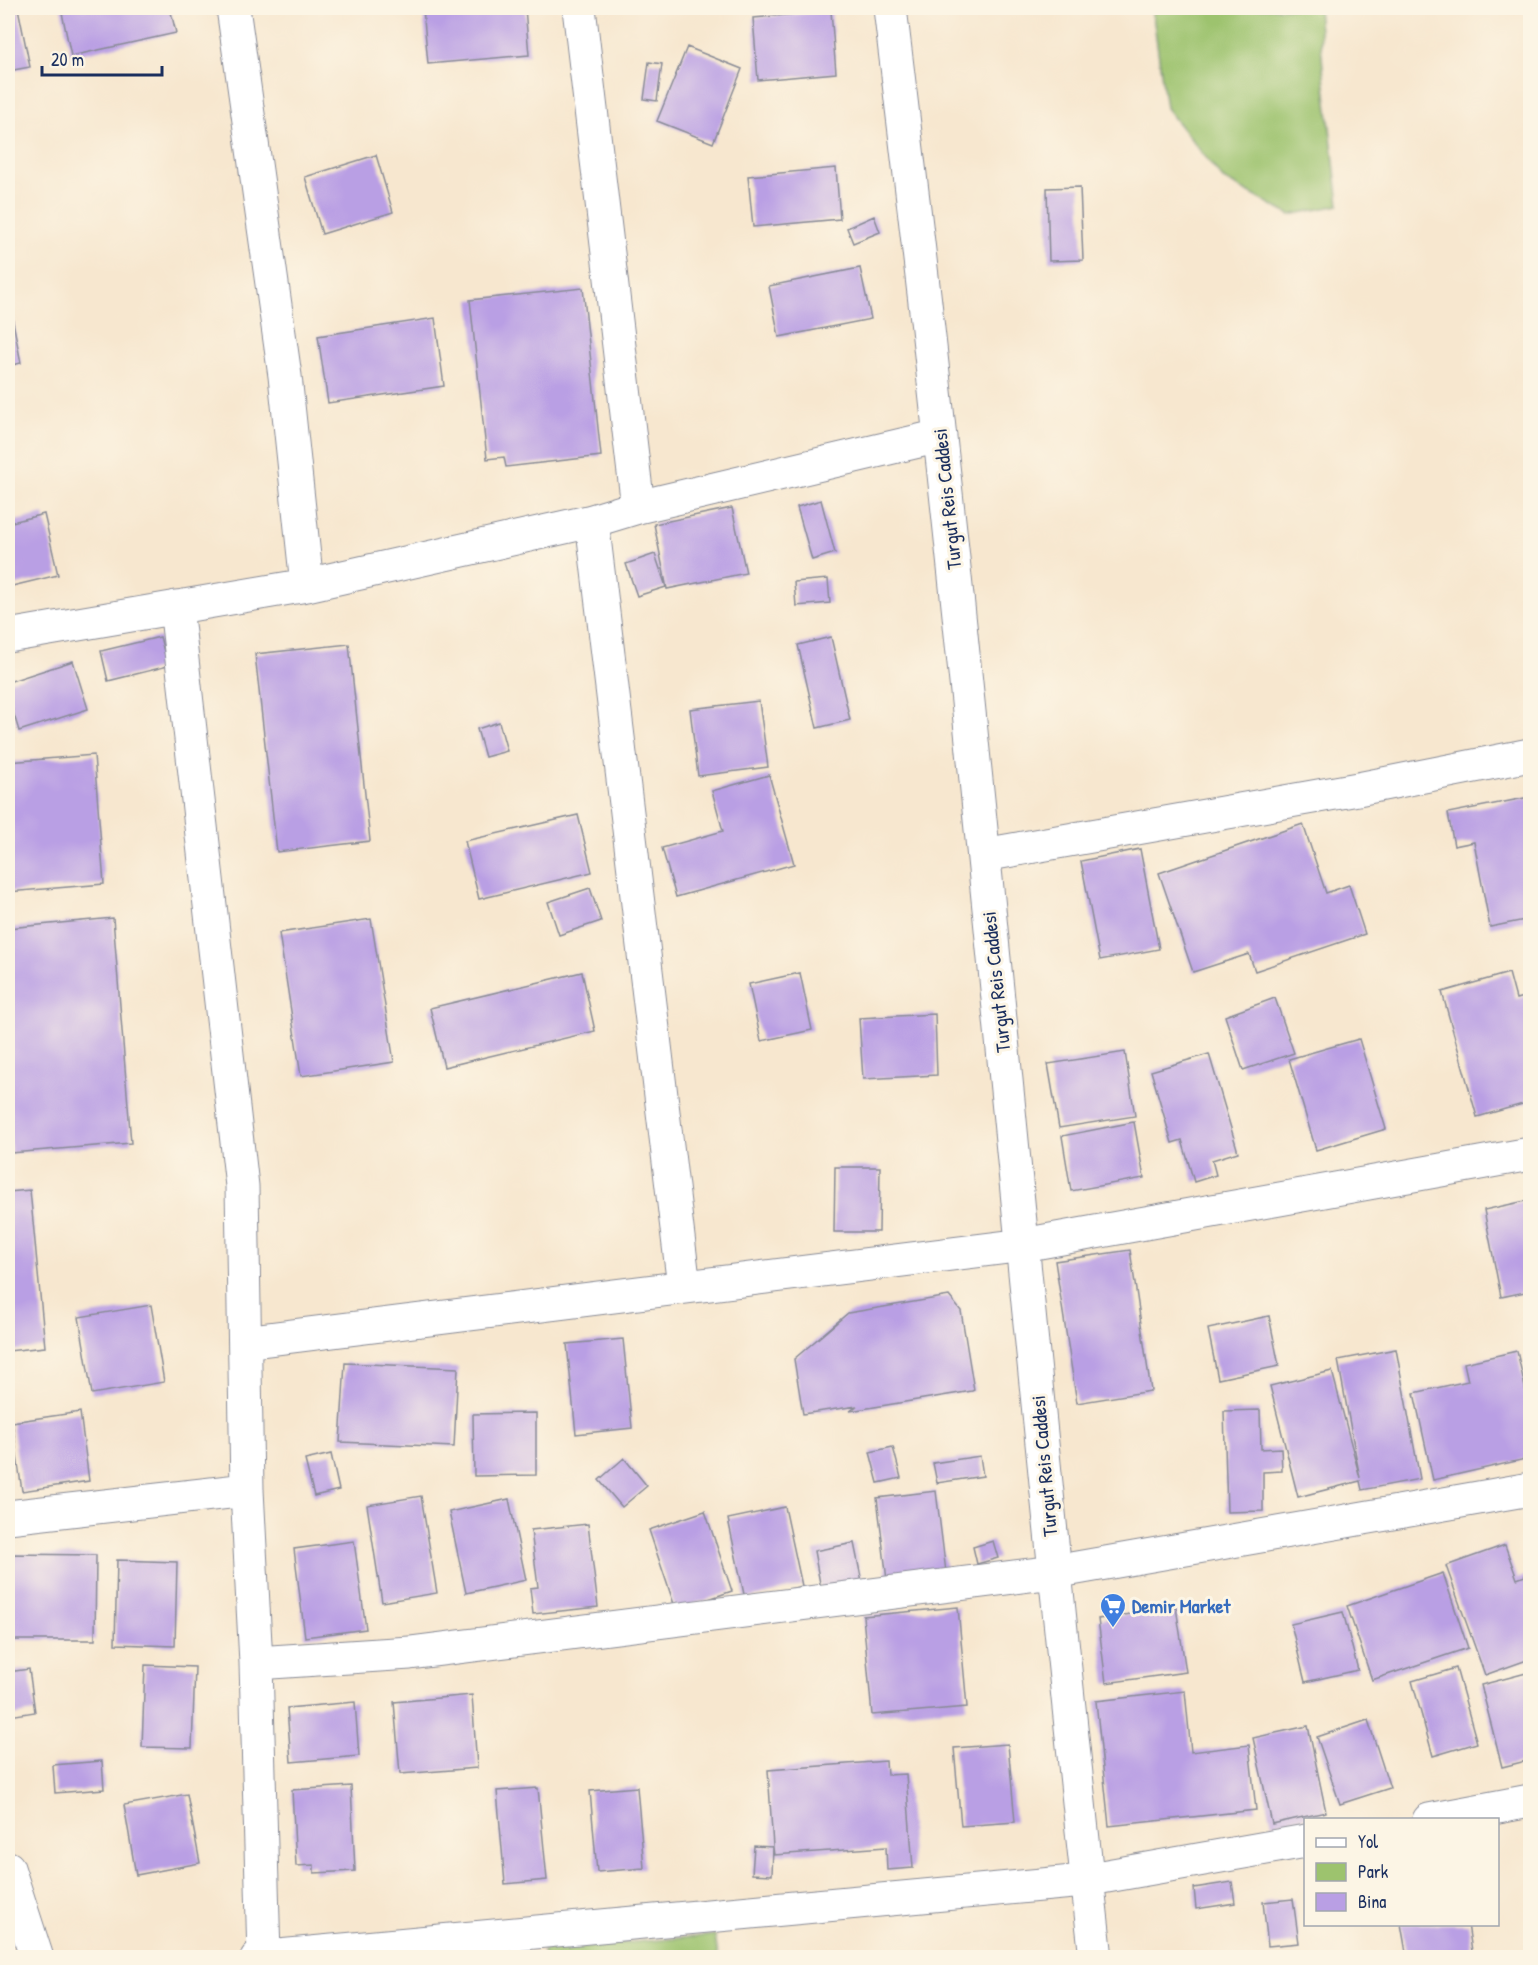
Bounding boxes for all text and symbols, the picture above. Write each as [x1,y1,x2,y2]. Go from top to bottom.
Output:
scale bar [42,39,162,77]
text: 20 m [51,47,84,72]
street label: Turgut Reis Caddesi [926,427,967,571]
street label: Turgut Reis Caddesi [975,910,1016,1054]
street label: Turgut Reis Caddesi [1024,1394,1063,1538]
supermarket icon: Demir Market [1098,1591,1128,1629]
place label: Demir Market [1132,1592,1232,1619]
legend [1304,1818,1499,1926]
text: Yol [1358,1829,1378,1854]
text: Park [1358,1859,1389,1884]
text: Bina [1358,1889,1386,1914]

